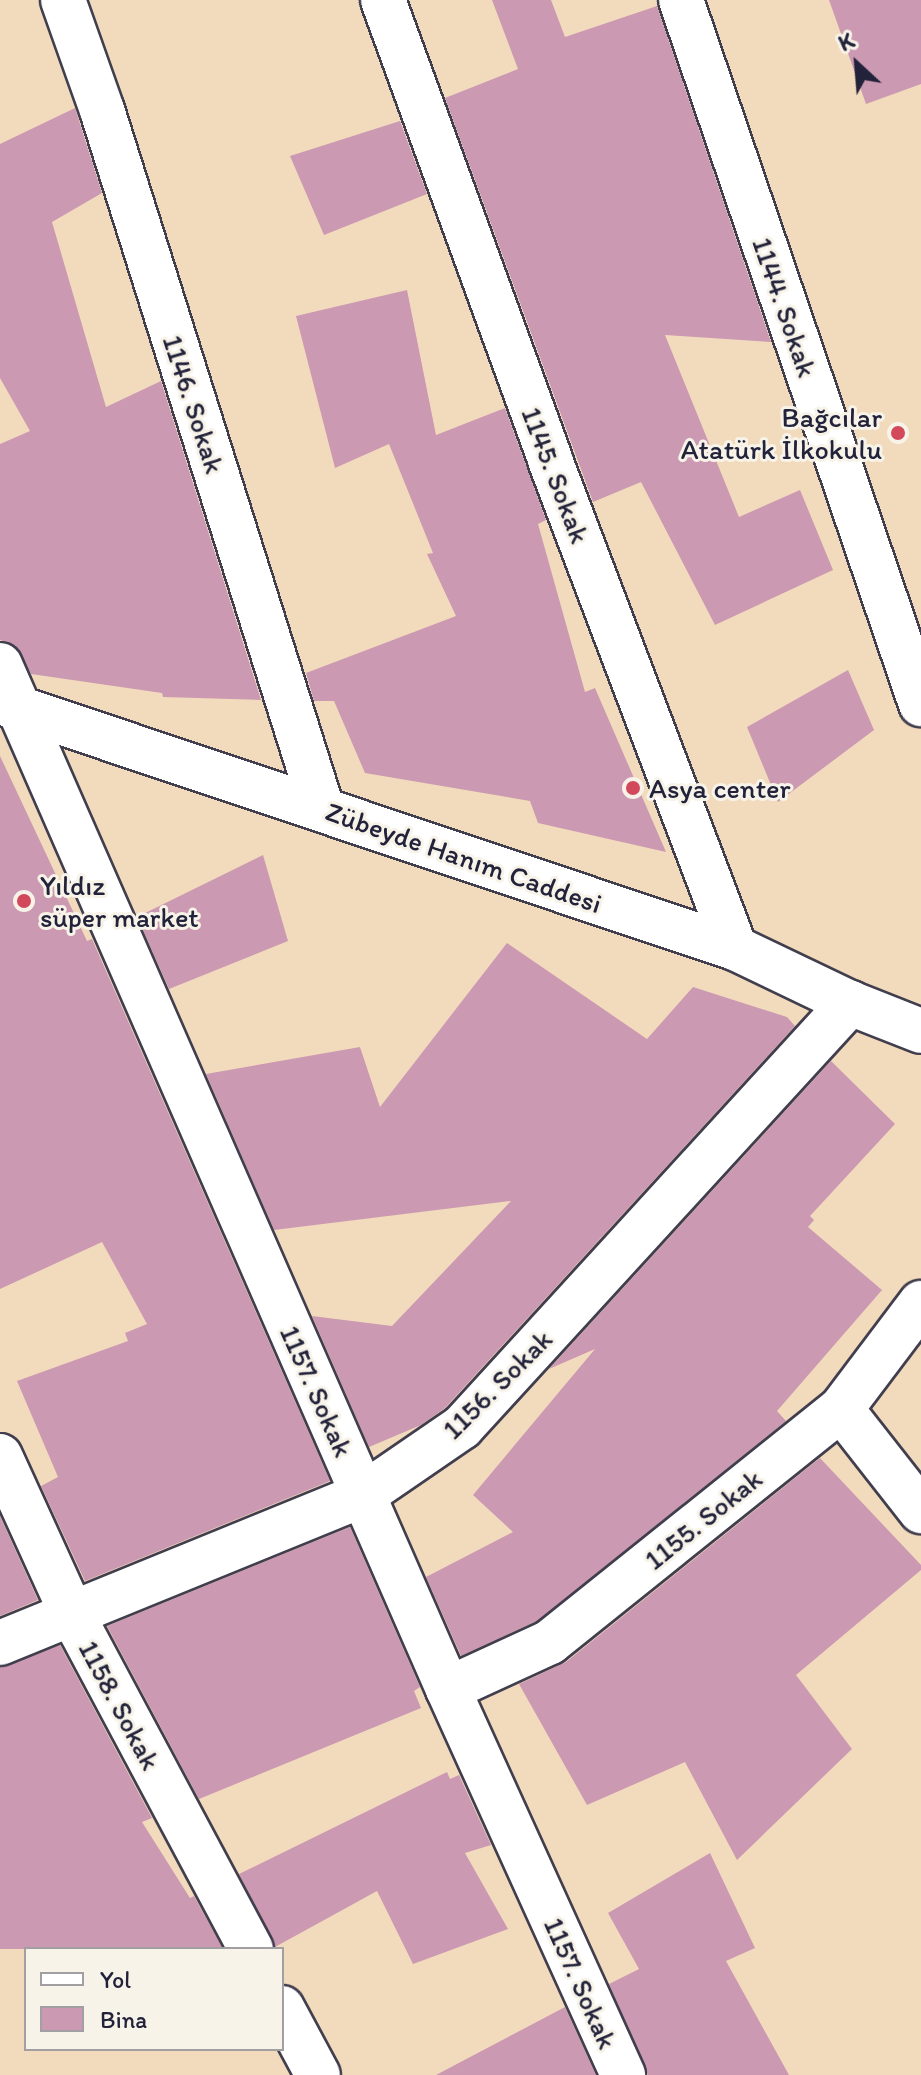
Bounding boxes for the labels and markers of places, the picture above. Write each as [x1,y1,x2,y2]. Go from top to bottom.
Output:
place label: Bağcılar Atatürk İlkokulu [681,400,882,466]
marker: Bağcılar Atatürk İlkokulu [889,424,907,442]
place label: Asya center [649,771,790,805]
marker: Asya center [624,779,642,797]
place label: Yıldız süper market [40,868,200,934]
marker: Yıldız süper market [15,892,33,910]

